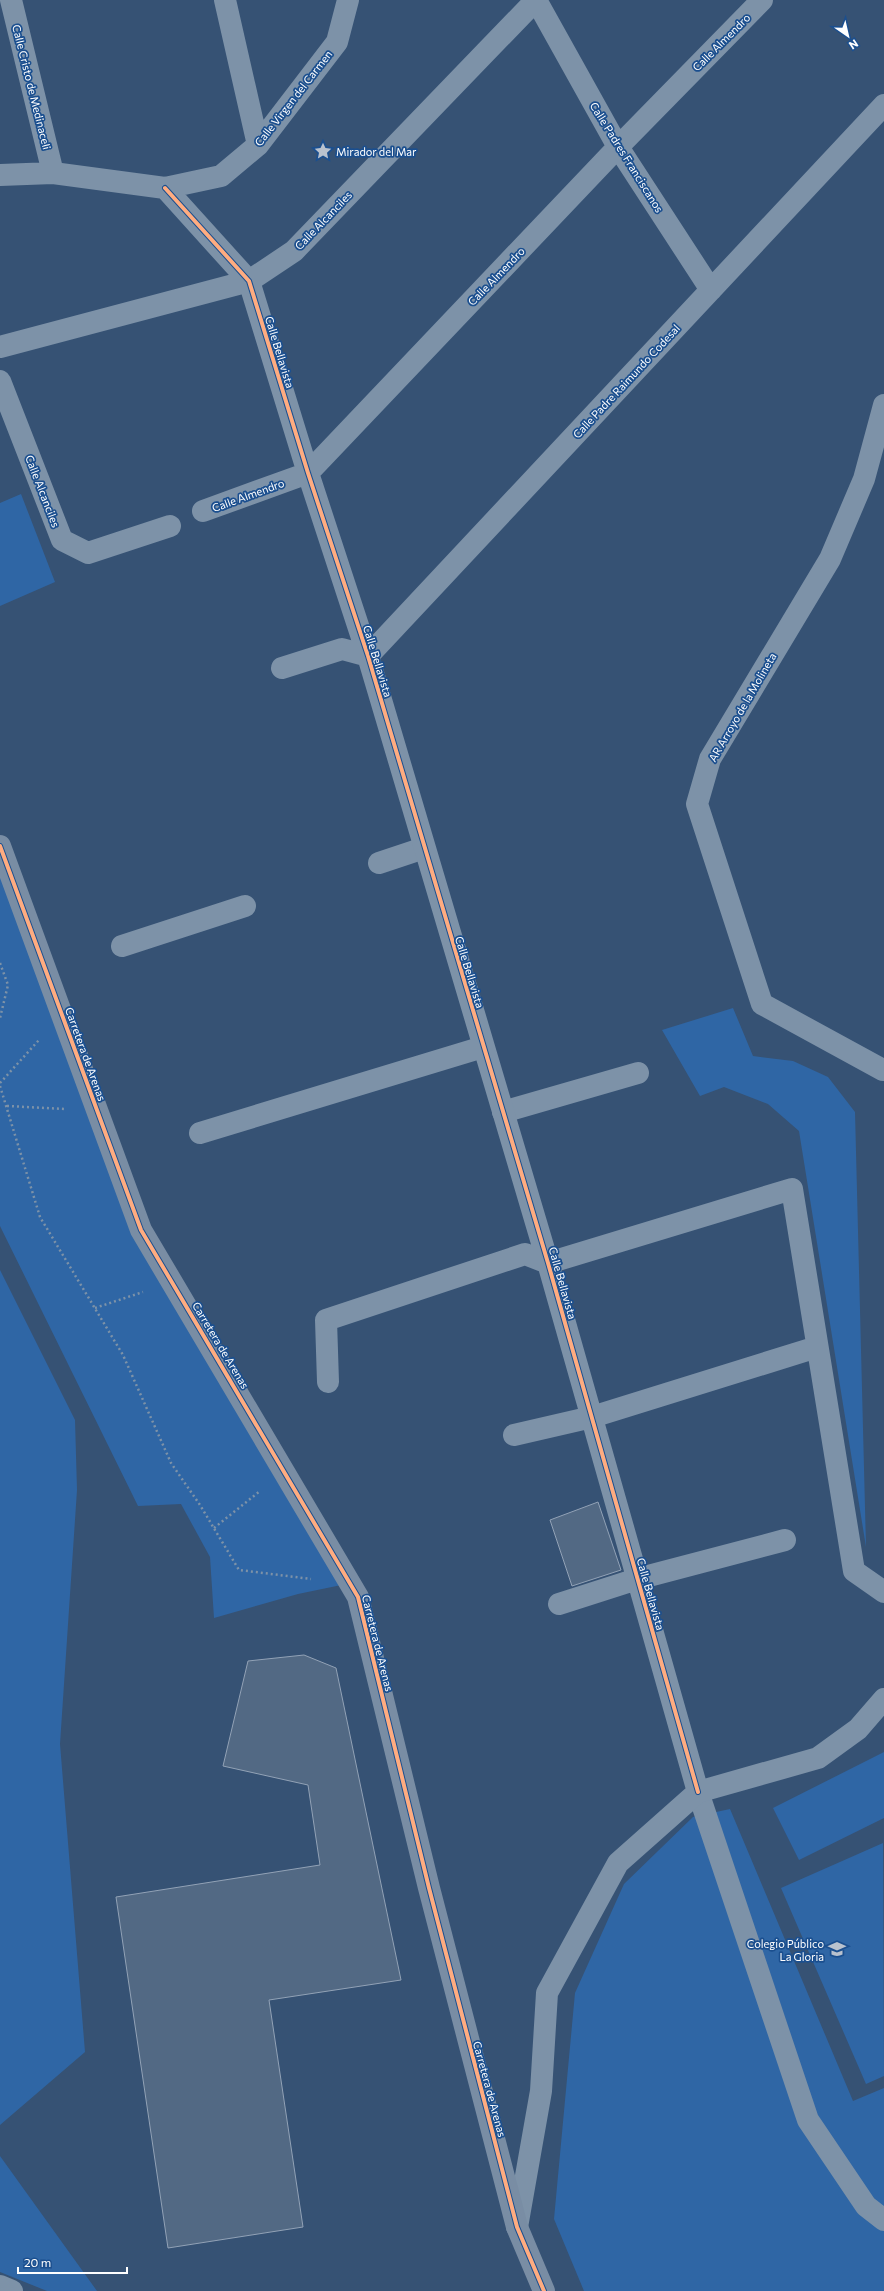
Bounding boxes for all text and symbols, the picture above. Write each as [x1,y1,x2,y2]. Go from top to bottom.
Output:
street label: Calle Almendro [690,10,753,73]
north arrow [828,16,868,56]
street label: Calle Cristo de Medinaceli [10,23,54,151]
text: N [847,37,861,52]
street label: Calle Virgen del Carmen [252,47,334,149]
street label: Calle Padres Franciscanos [588,99,666,215]
place icon: Mirador del Mar [313,141,333,161]
place label: Mirador del Mar [336,145,417,158]
street label: Calle Alcanciles [292,188,354,252]
street label: Calle Almendro [465,244,527,308]
street label: Calle Bellavista [263,314,297,390]
street label: Calle Padre Raimundo Codesal [570,321,682,441]
street label: Calle Alcanciles [23,453,63,529]
street label: Calle Almendro [210,476,286,514]
street label: Calle Bellavista [361,623,395,699]
street label: AR Arroyo de la Molineta [705,650,779,764]
street label: Calle Bellavista [453,934,487,1010]
street label: Carretera de Arenas [63,1005,109,1103]
street label: Calle Bellavista [546,1245,580,1321]
street label: Carretera de Arenas [190,1299,252,1391]
street label: Calle Bellavista [634,1556,668,1632]
street label: Carretera de Arenas [360,1593,396,1693]
place label: Colegio Público La Gloria [747,1937,824,1963]
school or university icon: Colegio Público La Gloria [827,1939,847,1959]
street label: Carretera de Arenas [471,2040,509,2138]
scale bar [18,2249,127,2275]
text: 20 m [24,2255,51,2269]

